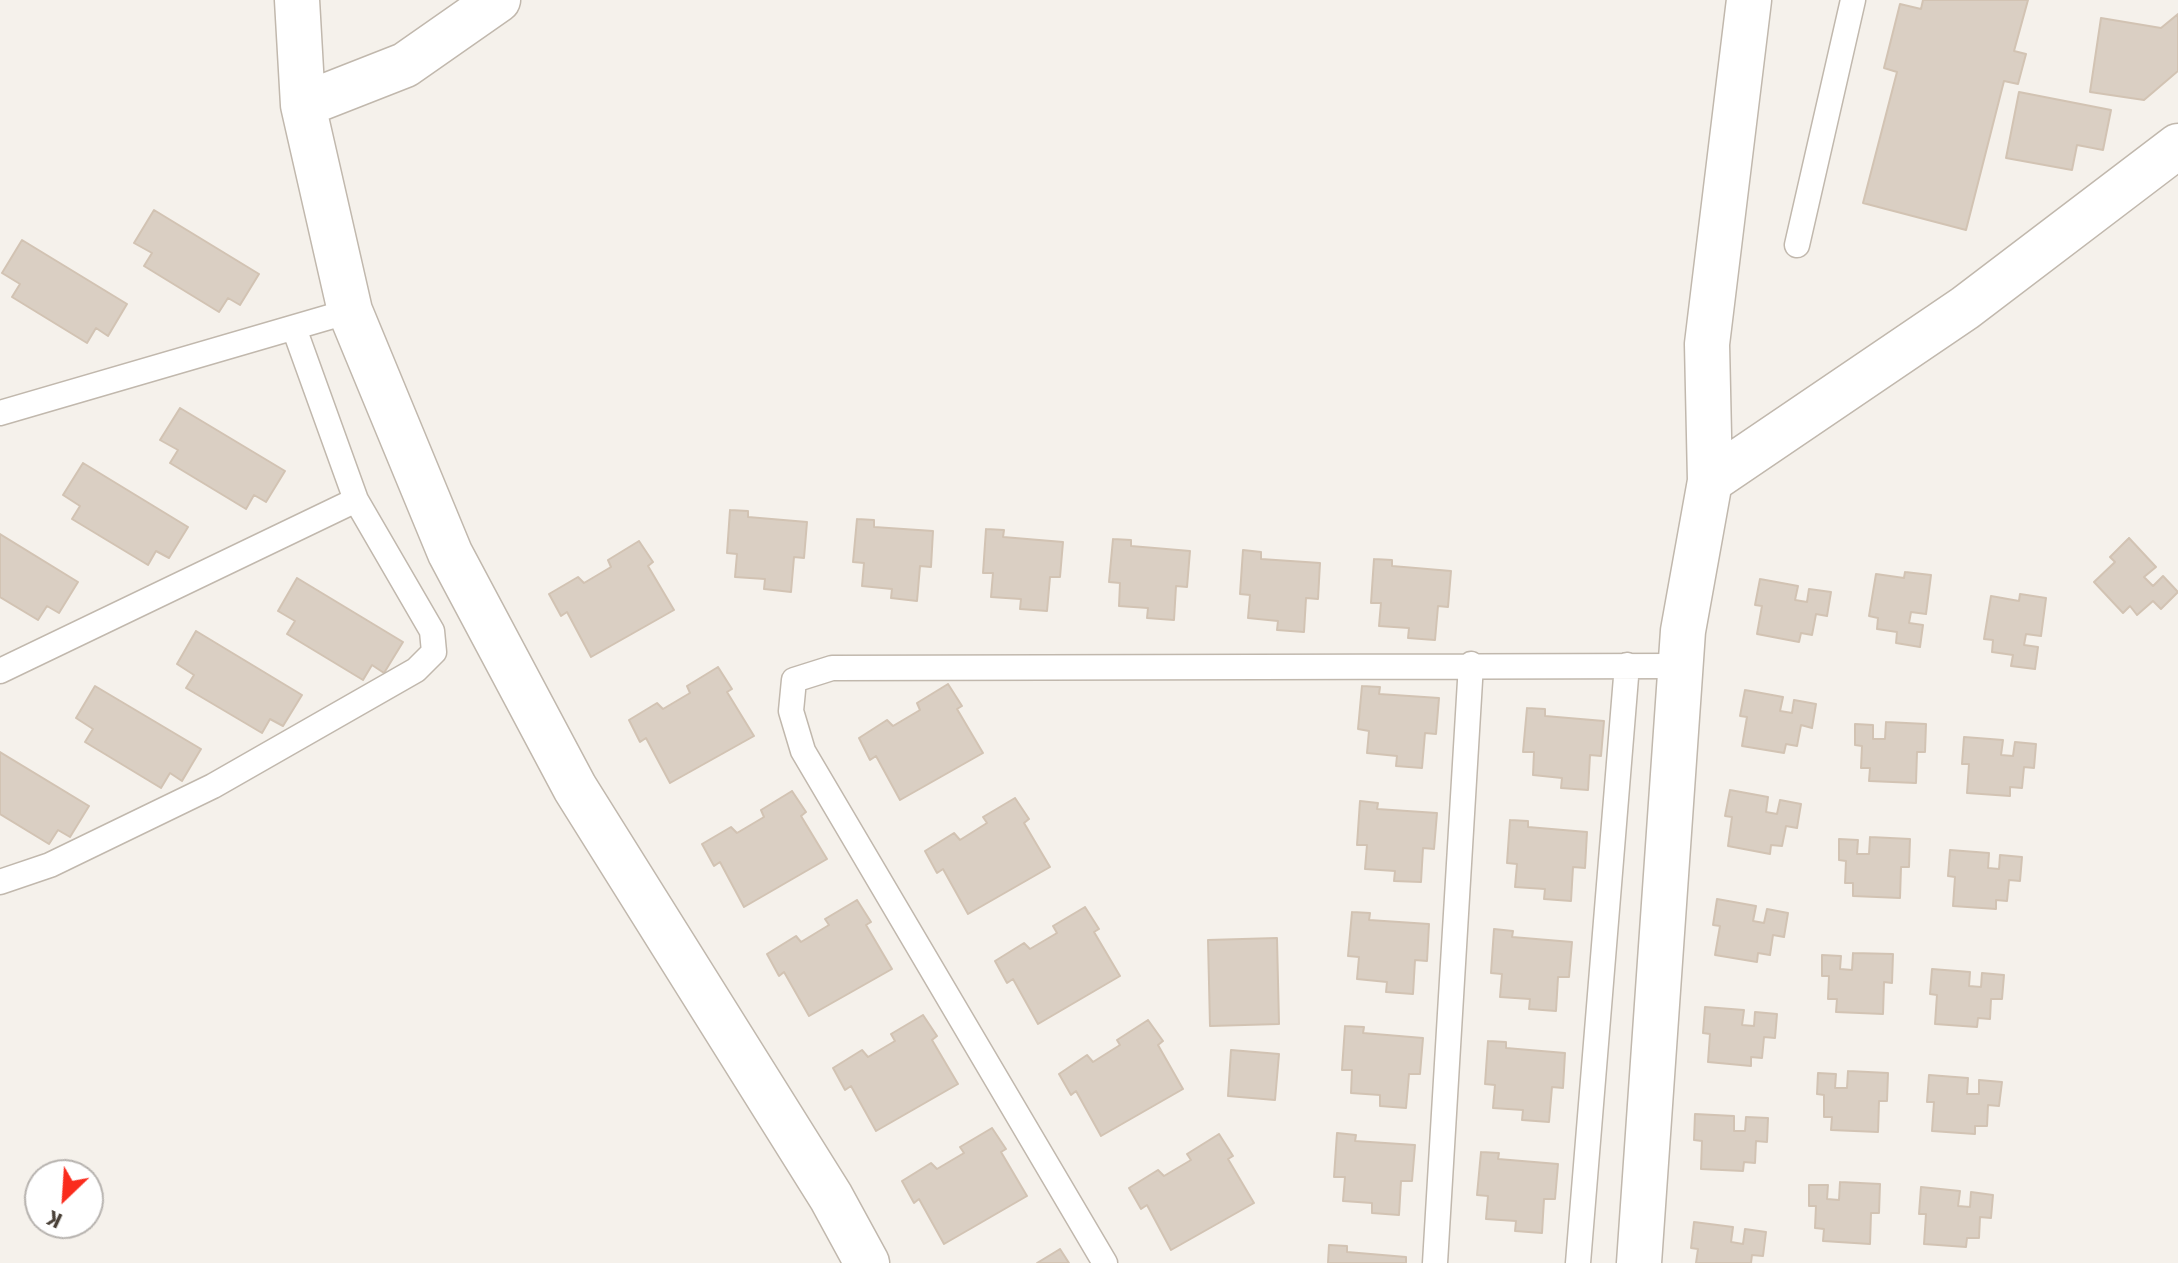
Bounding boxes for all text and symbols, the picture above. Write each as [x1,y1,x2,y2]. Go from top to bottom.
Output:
north arrow [24,1159,104,1239]
text: K [43,1204,66,1234]

